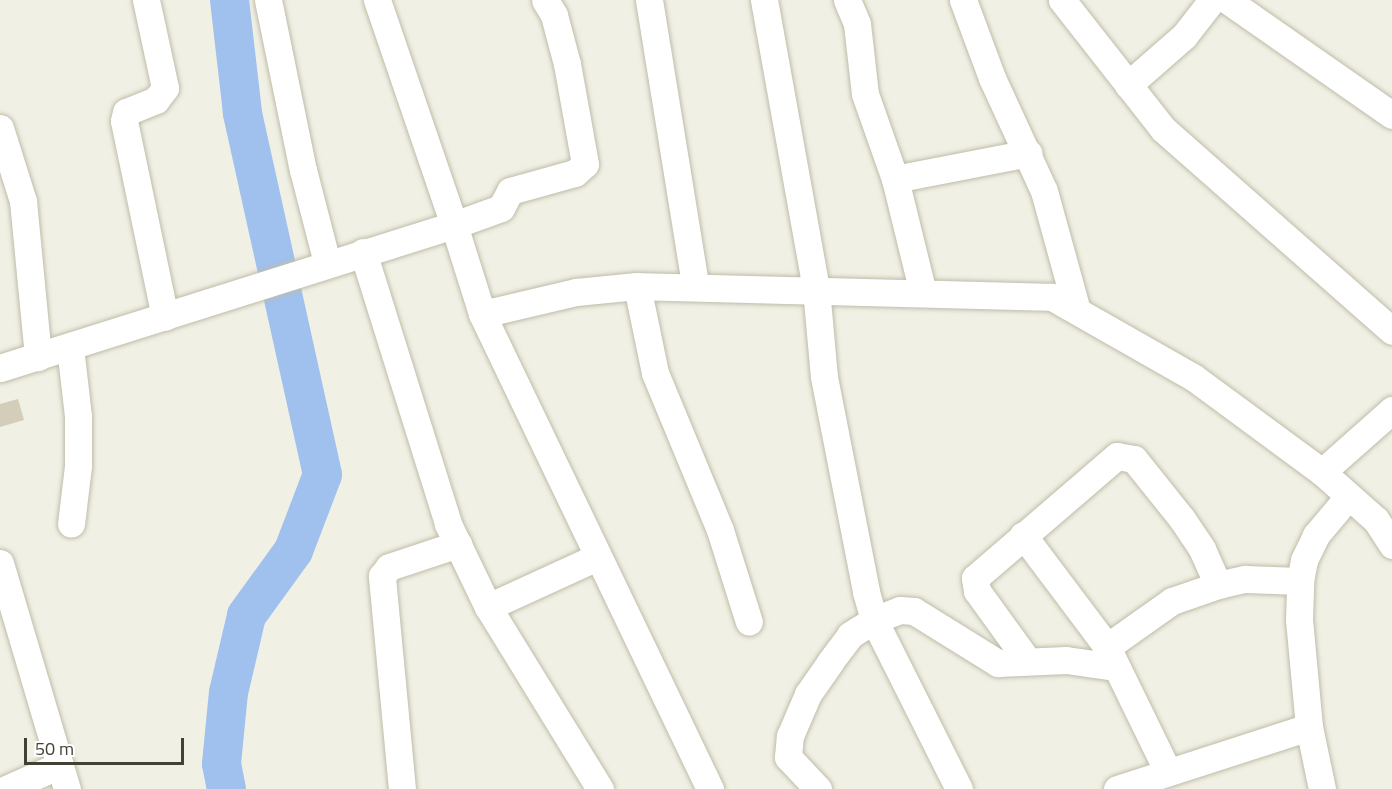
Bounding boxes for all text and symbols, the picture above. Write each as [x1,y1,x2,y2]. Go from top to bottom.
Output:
scale bar [27,726,188,764]
text: 50 m [35,735,74,762]

